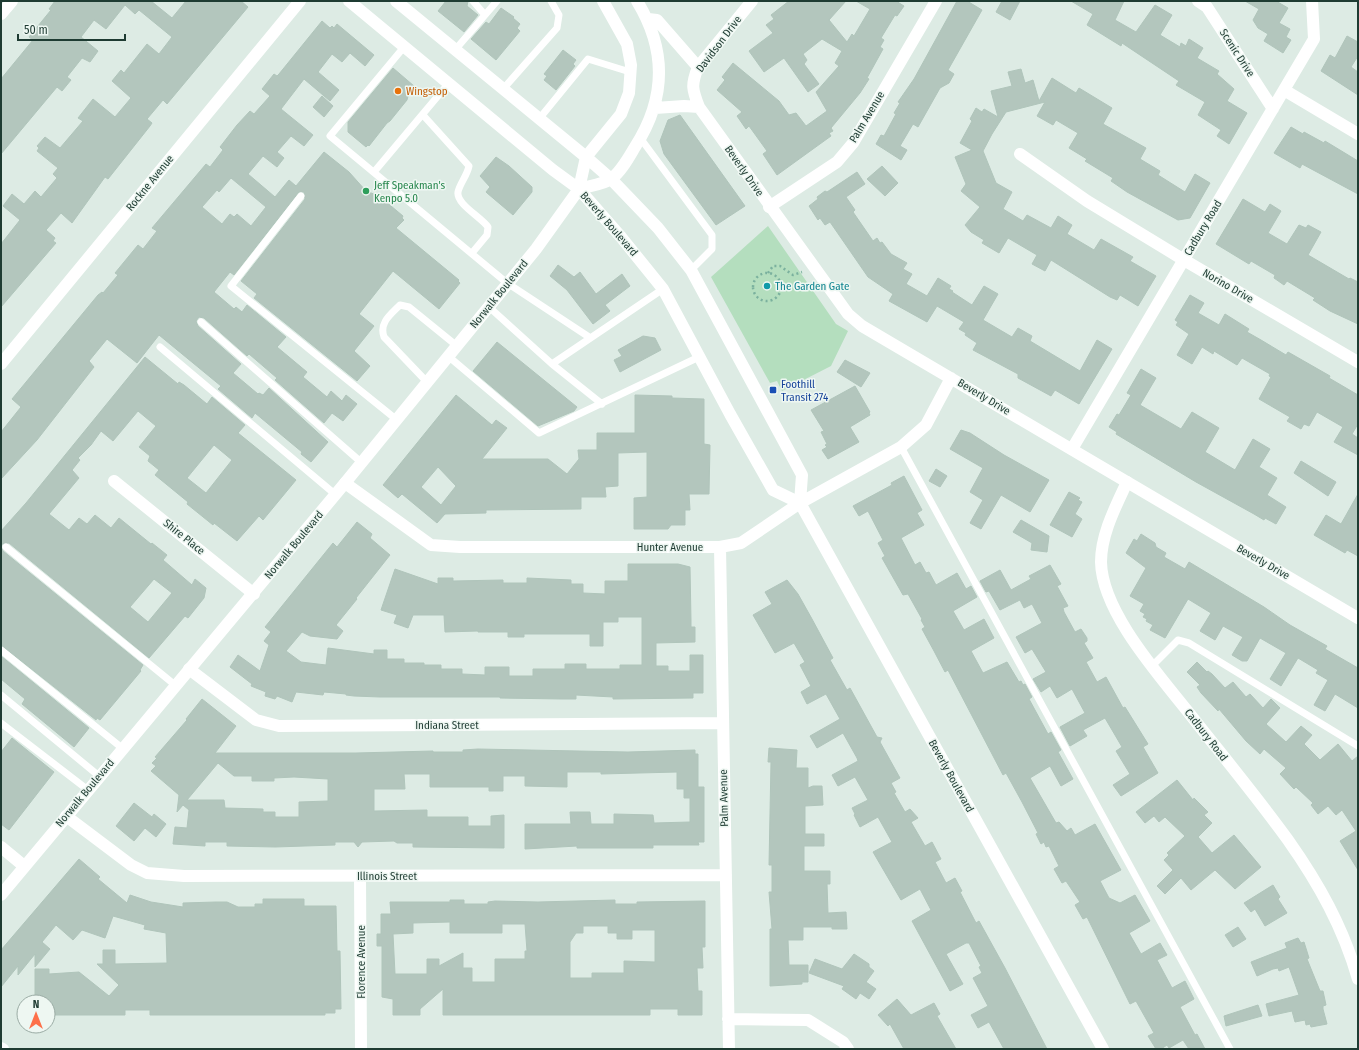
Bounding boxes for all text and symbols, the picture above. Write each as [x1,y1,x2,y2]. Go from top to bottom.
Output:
street label: Davidson Drive [694,13,744,75]
scale bar [18,16,125,42]
text: 50 m [24,23,48,37]
street label: Scenic Drive [1217,27,1257,79]
place label: Wingstop [406,85,448,98]
marker: Wingstop [393,86,403,96]
street label: Palm Avenue [847,89,887,145]
street label: Beverly Drive [722,143,766,199]
street label: Rockne Avenue [123,152,177,214]
place label: Jeff Speakman's Kenpo 5.0 [374,179,446,205]
marker: Jeff Speakman's Kenpo 5.0 [361,186,371,196]
street label: Beverly Boulevard [577,189,641,259]
street label: Cadbury Road [1181,198,1225,258]
street label: Norwalk Boulevard [467,257,531,331]
street label: Norino Drive [1200,266,1256,306]
place label: The Garden Gate [775,280,849,293]
marker: The Garden Gate [762,281,772,291]
street label: Beverly Drive [955,376,1013,418]
place label: Foothill Transit 274 [781,378,829,404]
marker: Foothill Transit 274 [768,385,778,395]
street label: Norwalk Boulevard [262,508,326,582]
street label: Shire Place [161,516,207,558]
street label: Hunter Avenue [637,541,703,554]
street label: Beverly Drive [1234,542,1292,582]
street label: Cadbury Road [1182,706,1230,764]
street label: Indiana Street [415,719,479,732]
street label: Beverly Boulevard [926,737,976,815]
street label: Norwalk Boulevard [53,756,117,830]
street label: Palm Avenue [717,769,731,827]
street label: Illinois Street [357,870,417,883]
street label: Florence Avenue [355,925,368,999]
north arrow [16,994,56,1034]
text: N [33,998,39,1011]

